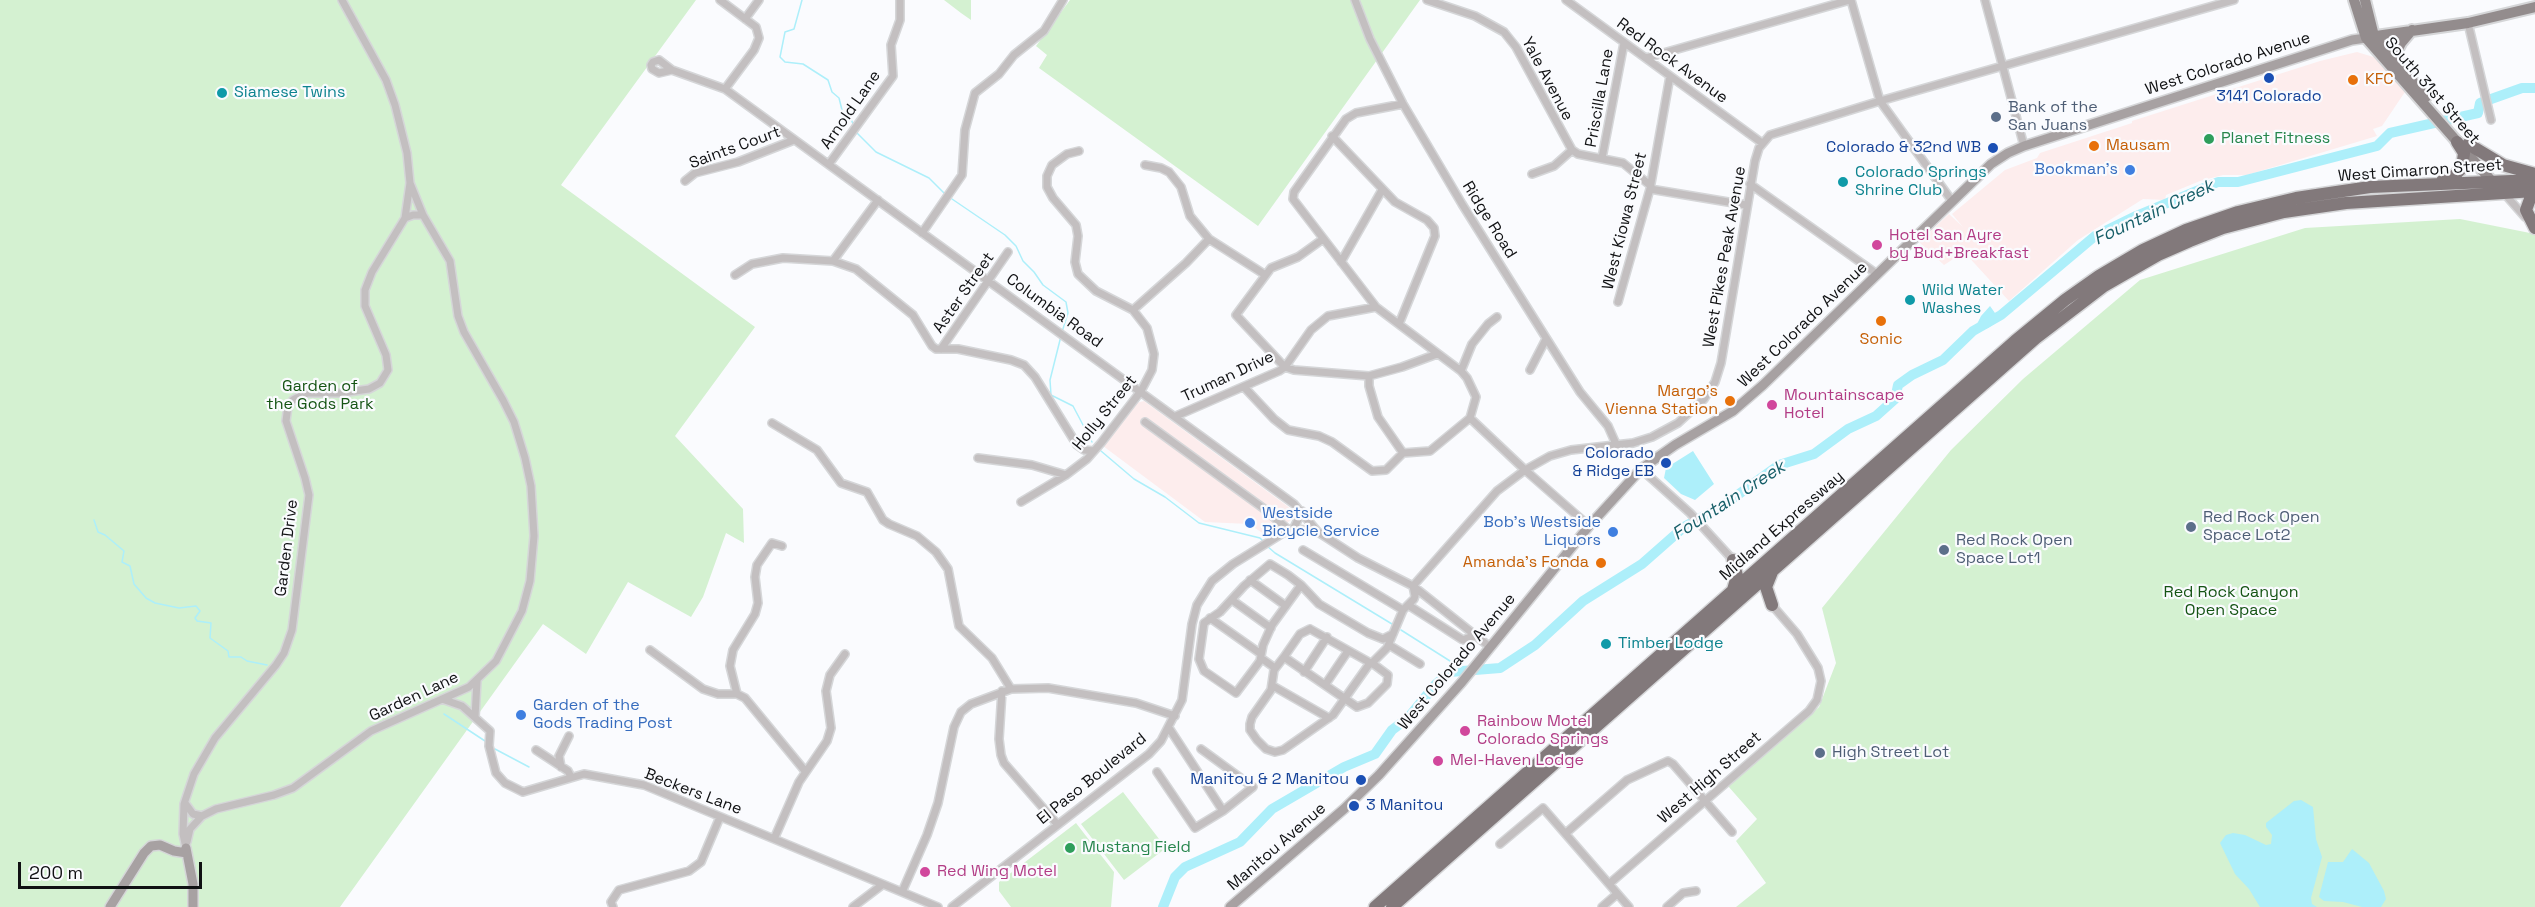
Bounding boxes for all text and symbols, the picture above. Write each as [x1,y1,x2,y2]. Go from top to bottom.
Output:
street label: Red Rock Avenue [1613,14,1731,108]
street label: West Colorado Avenue [2143,28,2313,100]
street label: Yale Avenue [1517,34,1577,124]
street label: South 31st Street [2380,34,2484,148]
street label: Priscilla Lane [1582,47,1618,149]
street label: Arnold Lane [817,67,885,153]
place label: KFC [2365,70,2394,90]
marker: 3141 Colorado [2262,71,2276,85]
marker: KFC [2346,73,2360,87]
place label: Siamese Twins [234,83,345,103]
marker: Siamese Twins [215,86,229,100]
place label: 3141 Colorado [2216,87,2322,107]
place label: Bank of the San Juans [2008,98,2098,136]
marker: Bank of the San Juans [1989,110,2003,124]
street label: Saints Court [687,123,783,173]
place label: Planet Fitness [2221,129,2330,149]
marker: Planet Fitness [2202,132,2216,146]
place label: Mausam [2106,136,2170,156]
place label: Colorado & 32nd WB [1826,138,1981,158]
marker: Mausam [2087,139,2101,153]
marker: Colorado & 32nd WB [1986,141,2000,155]
street label: West Kiowa Street [1599,150,1651,292]
street label: West Cimarron Street [2337,156,2503,186]
place label: Bookman's [2034,160,2118,180]
place label: Colorado Springs Shrine Club [1855,163,1987,201]
marker: Bookman's [2123,163,2137,177]
street label: West Pikes Peak Avenue [1700,165,1750,349]
marker: Colorado Springs Shrine Club [1836,175,1850,189]
water label: Fountain Creek [2090,176,2218,250]
street label: Ridge Road [1458,178,1520,262]
place label: Hotel San Ayre by Bud+Breakfast [1889,226,2029,264]
marker: Hotel San Ayre by Bud+Breakfast [1870,238,1884,252]
street label: Aster Street [929,249,999,337]
street label: West Colorado Avenue [1734,258,1872,392]
street label: Columbia Road [1002,270,1106,352]
place label: Wild Water Washes [1922,281,2003,319]
marker: Wild Water Washes [1903,293,1917,307]
marker: Sonic [1874,314,1888,328]
place label: Sonic [1860,330,1902,350]
street label: Truman Drive [1179,347,1277,407]
street label: Holly Street [1069,372,1141,454]
park label: Garden of the Gods Park [266,377,374,415]
place label: Margo's Vienna Station [1605,382,1718,420]
place label: Mountainscape Hotel [1784,386,1904,424]
marker: Margo's Vienna Station [1723,394,1737,408]
marker: Mountainscape Hotel [1765,398,1779,412]
place label: Colorado & Ridge EB [1572,444,1654,482]
marker: Colorado & Ridge EB [1659,456,1673,470]
water label: Fountain Creek [1669,456,1789,546]
street label: Midland Expressway [1716,467,1848,585]
street label: Garden Drive [272,498,302,598]
place label: Westside Bicycle Service [1262,504,1380,542]
place label: Red Rock Open Space Lot2 [2203,508,2320,546]
place label: Bob's Westside Liquors [1483,513,1601,551]
marker: Westside Bicycle Service [1243,516,1257,530]
marker: Red Rock Open Space Lot2 [2184,520,2198,534]
marker: Bob's Westside Liquors [1606,525,1620,539]
place label: Red Rock Open Space Lot1 [1956,531,2073,569]
marker: Red Rock Open Space Lot1 [1937,543,1951,557]
place label: Amanda's Fonda [1463,553,1589,573]
marker: Amanda's Fonda [1594,556,1608,570]
park label: Red Rock Canyon Open Space [2164,583,2298,621]
street label: West Colorado Avenue [1394,590,1520,734]
place label: Timber Lodge [1618,634,1723,654]
marker: Timber Lodge [1599,637,1613,651]
street label: Garden Lane [366,668,462,726]
place label: Garden of the Gods Trading Post [533,696,673,734]
marker: Garden of the Gods Trading Post [514,708,528,722]
place label: Rainbow Motel Colorado Springs [1477,712,1609,750]
marker: Rainbow Motel Colorado Springs [1458,724,1472,738]
street label: West High Street [1654,728,1766,828]
street label: El Paso Boulevard [1034,729,1150,829]
place label: High Street Lot [1832,743,1949,763]
marker: High Street Lot [1813,746,1827,760]
place label: Mel-Haven Lodge [1450,751,1584,771]
marker: Mel-Haven Lodge [1431,754,1445,768]
street label: Beckers Lane [642,765,744,819]
place label: Manitou & 2 Manitou [1190,770,1349,790]
marker: Manitou & 2 Manitou [1354,773,1368,787]
place label: 3 Manitou [1366,796,1443,816]
street label: Manitou Avenue [1224,799,1330,895]
marker: 3 Manitou [1347,799,1361,813]
place label: Mustang Field [1082,838,1191,858]
marker: Mustang Field [1063,841,1077,855]
scale bar [21,850,206,888]
text: 200 m [29,861,83,884]
place label: Red Wing Motel [937,862,1057,882]
marker: Red Wing Motel [918,865,932,879]

